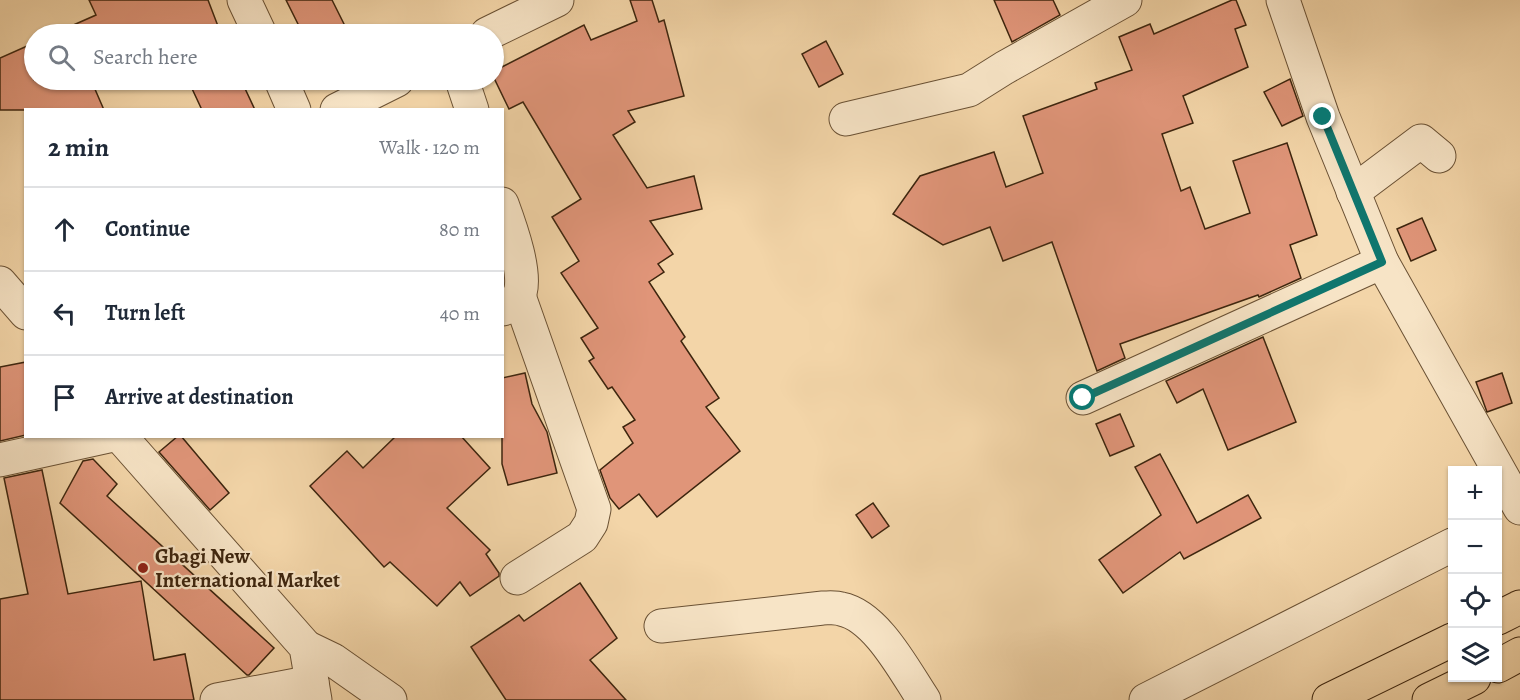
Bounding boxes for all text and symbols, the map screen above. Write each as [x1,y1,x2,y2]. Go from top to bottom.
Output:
search box [24,24,504,90]
icon: search [45,41,78,74]
text: Search here [93,42,198,72]
route end [1309,103,1335,129]
text: 2 min [48,130,109,165]
text: Walk · 120 m [379,134,480,161]
icon: ahead [48,213,81,246]
text: Continue [105,214,190,244]
text: 80 m [439,216,480,243]
icon: left [48,297,81,330]
text: Turn left [105,298,185,328]
text: 40 m [440,300,480,327]
icon: arrive [48,381,81,414]
text: Arrive at destination [105,382,294,412]
route start [1069,384,1095,410]
map controls [1448,466,1502,682]
button: + [1448,466,1502,520]
button: − [1448,520,1502,574]
place label: Gbagi New International Market [155,542,340,594]
marker: Gbagi New International Market [136,561,150,575]
button: locate [1448,574,1502,628]
button: layers [1448,628,1502,682]

